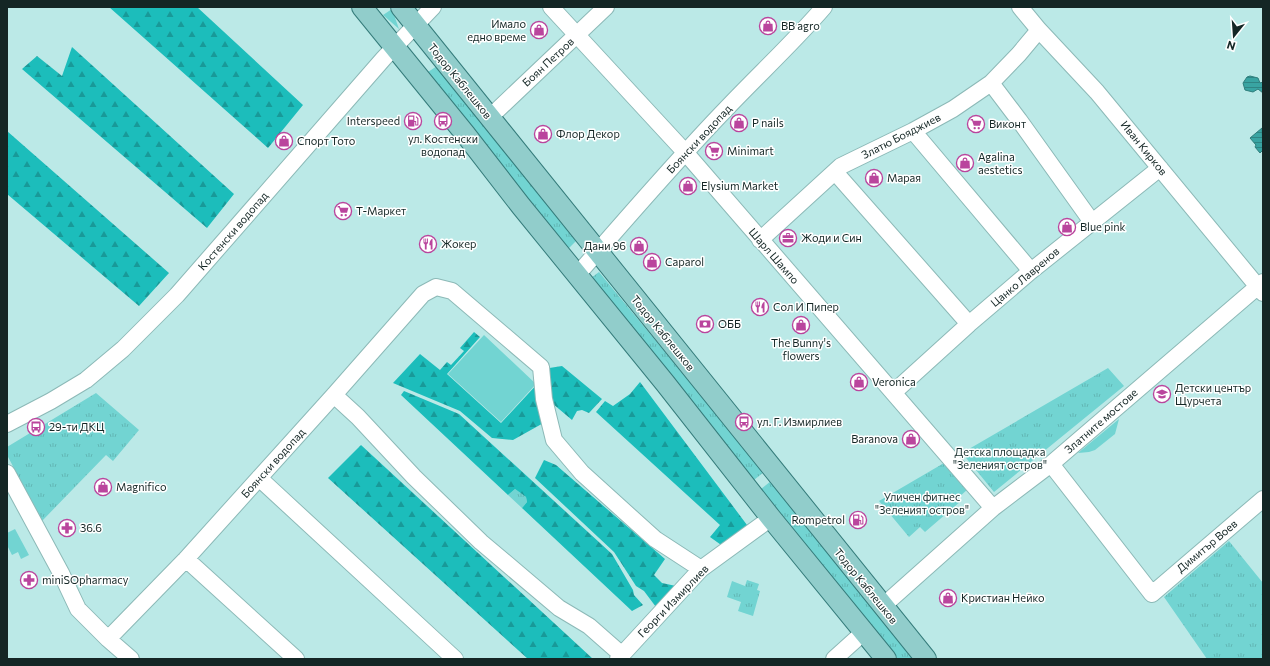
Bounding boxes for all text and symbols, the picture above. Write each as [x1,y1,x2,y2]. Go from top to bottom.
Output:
shop icon: BB agro [758,16,778,36]
north arrow [1214,16,1254,56]
place label: Имало едно време [467,17,526,43]
place label: BB agro [781,19,820,32]
shop icon: Имало едно време [529,20,549,40]
street label: Боян Петров [519,34,576,89]
text: N [1225,39,1237,53]
street label: Тодор Каблешков [426,40,495,121]
street label: Боянски водопад [664,101,734,176]
street label: Златю Бояджиев [859,110,943,161]
fuel station icon: Interspeed [403,111,423,131]
bus stop icon: ул. Костенски водопад [433,111,453,131]
shop icon: P nails [729,113,749,133]
place label: Interspeed [347,114,400,127]
supermarket icon: Виконт [966,114,986,134]
place label: P nails [752,116,784,129]
place label: Виконт [989,117,1026,130]
street label: Иван Кирков [1118,118,1170,178]
shop icon: Флор Декор [533,124,553,144]
place label: Флор Декор [556,127,620,140]
shop icon: Спорт Тото [274,131,294,151]
place label: ул. Костенски водопад [408,132,478,158]
place label: Спорт Тото [297,134,356,147]
supermarket icon: Minimart [704,141,724,161]
place label: Minimart [727,144,774,157]
place label: Agalina aestetics [978,150,1022,176]
shop icon: Agalina aestetics [955,153,975,173]
shop icon: Марая [864,168,884,188]
place label: Марая [887,171,921,184]
shop icon: Elysium Market [678,176,698,196]
place label: Elysium Market [701,179,779,192]
street label: Костенски водопад [195,188,271,273]
supermarket icon: Т-Маркет [333,201,353,221]
place label: Т-Маркет [356,204,406,217]
shop icon: Blue pink [1057,217,1077,237]
place label: Blue pink [1080,220,1126,233]
street label: Шарл Шампо [747,225,803,287]
office icon: Жоди и Син [778,228,798,248]
place label: Жоди и Син [801,231,862,244]
restaurant icon: Жокер [418,234,438,254]
shop icon: Дани 96 [629,236,649,256]
place label: Жокер [441,237,476,250]
place label: Дани 96 [584,239,626,252]
street label: Цанко Лавренов [988,244,1062,309]
shop icon: Caparol [642,252,662,272]
place label: Caparol [665,255,704,268]
street label: Тодор Каблешков [629,292,698,373]
restaurant icon: Сол И Пипер [750,297,770,317]
place label: Сол И Пипер [773,300,839,313]
bank icon: ОББ [695,314,715,334]
shop icon: The Bunny's flowers [791,315,811,335]
place label: ОББ [718,317,741,330]
place label: The Bunny's flowers [771,336,831,362]
shop icon: Veronica [849,372,869,392]
place label: Veronica [872,375,916,388]
place label: Детски център Щурчета [1175,381,1251,407]
school or university icon: Детски център Щурчета [1152,384,1172,404]
street label: Златните мостове [1062,385,1140,456]
bus stop icon: ул. Г. Измирлиев [734,412,754,432]
place label: ул. Г. Измирлиев [757,415,842,428]
bus stop icon: 29-ти ДКЦ [26,417,46,437]
place label: 29-ти ДКЦ [49,420,105,433]
street label: Боянски водопад [238,425,308,500]
shop icon: Baranova [901,429,921,449]
place label: Baranova [851,432,898,445]
park label: Детска площадка "Зеленият остров" [953,445,1047,471]
shop icon: Magnifico [93,477,113,497]
place label: Magnifico [116,480,167,493]
park label: Уличен фитнес "Зеленият остров" [875,490,969,516]
fuel station icon: Rompetrol [848,510,868,530]
place label: Rompetrol [792,513,845,526]
street label: Димитър Воев [1174,516,1240,575]
pharmacy icon: 36.6 [57,518,77,538]
place label: 36.6 [80,521,102,534]
street label: Тодор Каблешков [832,545,901,626]
street label: Георги Измирлиев [635,562,711,640]
pharmacy icon: miniSOpharmacy [19,570,39,590]
place label: miniSOpharmacy [42,573,129,586]
shop icon: Кристиан Нейко [938,588,958,608]
place label: Кристиан Нейко [961,591,1045,604]

